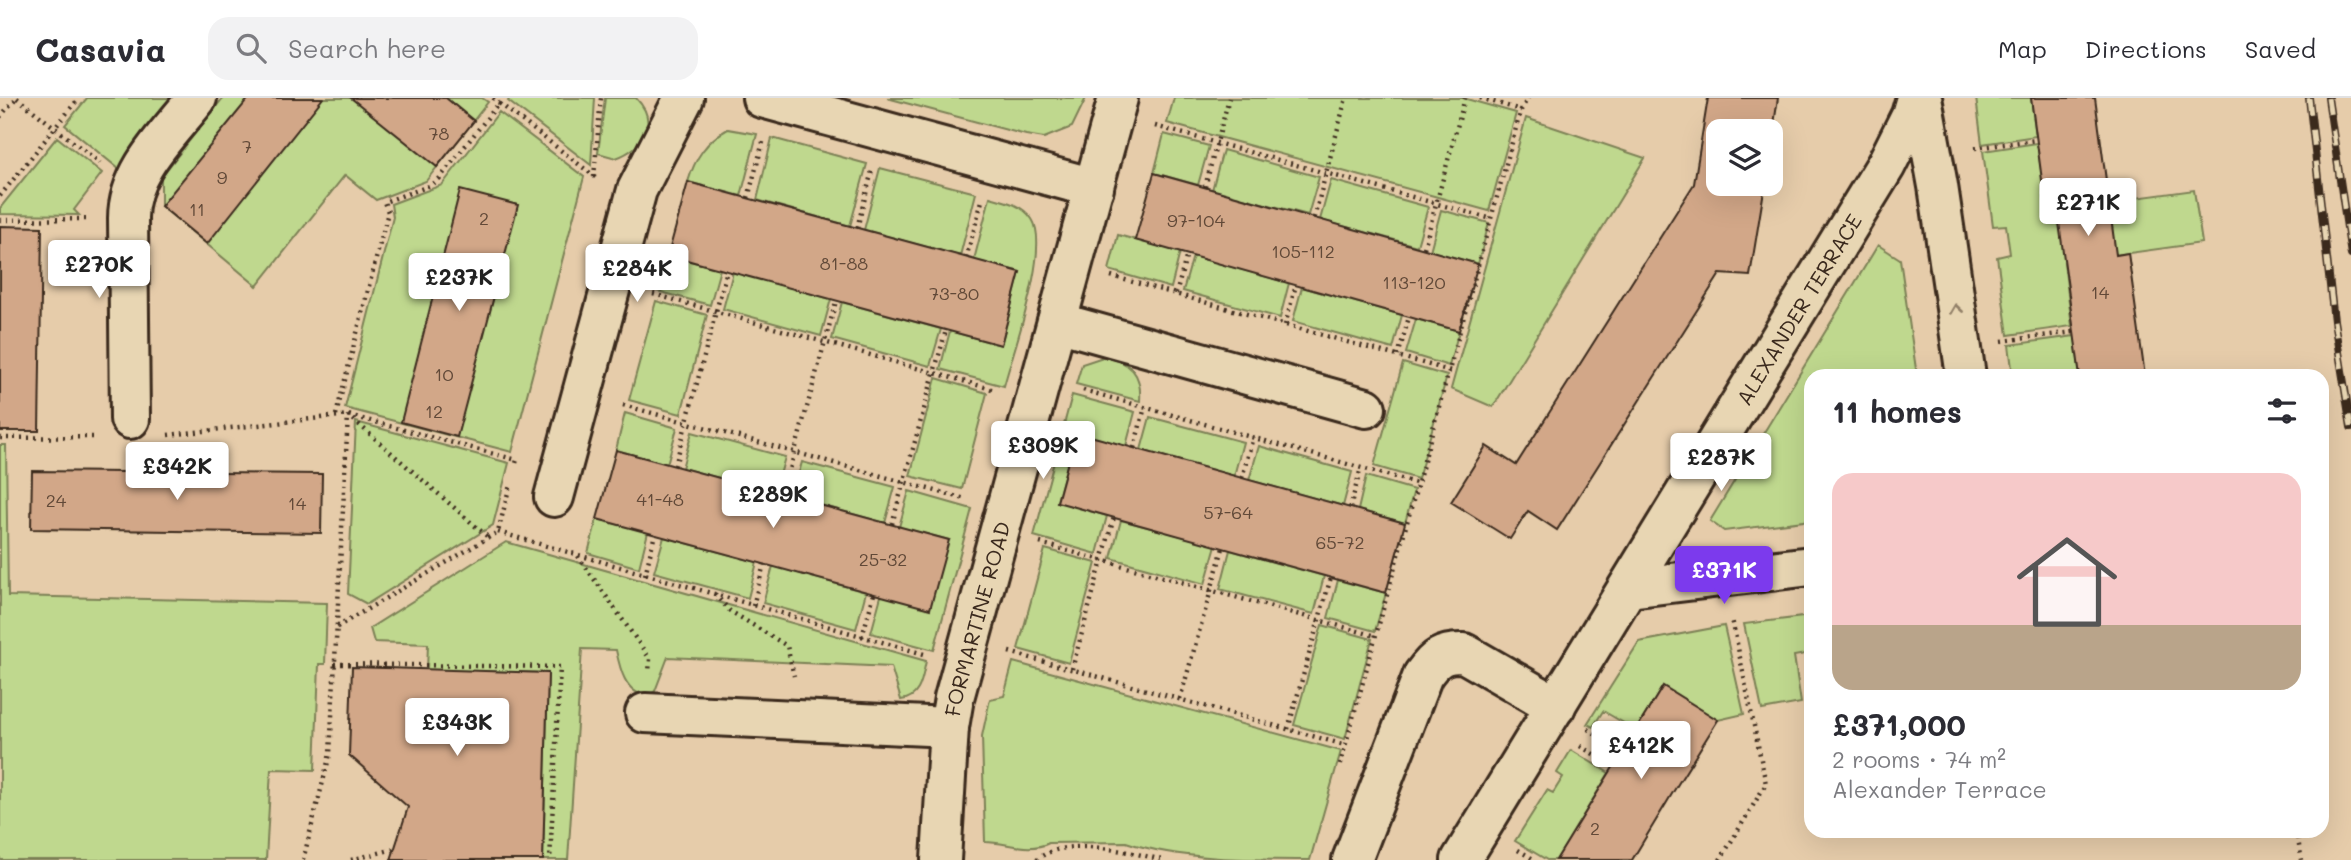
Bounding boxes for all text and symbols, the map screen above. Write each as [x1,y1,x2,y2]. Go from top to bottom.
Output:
search box [208,17,698,80]
text: Casavia [35,27,166,70]
icon: search [232,29,270,67]
text: Search here [288,31,446,65]
text: Map [1998,33,2047,64]
text: Directions [2085,33,2207,64]
text: Saved [2245,33,2316,64]
map controls [1706,119,1783,196]
button: layers [1706,119,1783,196]
house number: 78 [429,121,450,145]
house number: 7 [242,134,252,158]
house number: 9 [217,165,228,189]
pin: £271K [2039,178,2137,238]
text: £271K [2055,186,2121,216]
house number: 11 [189,197,205,221]
house number: 2 [479,206,489,230]
house number: 97-104 [1167,208,1225,232]
street label: ALEXANDER TERRACE [1729,208,1867,409]
house number: 105-112 [1271,239,1335,263]
pin: £270K [50,240,148,300]
pin: £284K [588,244,686,304]
text: £270K [64,248,134,278]
house number: 81-88 [820,251,868,275]
text: £284K [601,252,673,282]
pin: £237K [410,254,508,313]
text: £237K [425,261,493,291]
house number: 113-120 [1382,270,1446,294]
house number: 14 [2091,280,2110,304]
house number: 73-80 [929,281,979,305]
one-way arrow [1949,303,1964,315]
house number: 10 [434,362,454,386]
text: 11 homes [1832,391,1962,431]
icon: filters [2263,392,2301,430]
house number: 12 [425,399,443,423]
pin: £309K [994,422,1092,481]
text: £309K [1007,429,1079,459]
pin: £287K [1672,434,1770,493]
text: £287K [1686,441,1756,471]
pin: £342K [128,442,226,502]
text: £342K [142,450,212,480]
pin: £289K [724,470,822,530]
text: £289K [738,478,808,508]
house number: 41-48 [636,487,684,511]
house number: 24 [46,488,67,512]
house number: 14 [288,491,307,515]
house number: 57-64 [1203,500,1253,524]
street label: FORMARTINE ROAD [938,518,1015,718]
icon: home [2004,519,2130,645]
house number: 65-72 [1316,530,1365,554]
pin: £371K [1675,546,1773,606]
house number: 25-32 [859,547,907,571]
text: £371K [1691,554,1757,584]
pin: £343K [408,698,506,758]
text: £371,000 [1832,704,1966,744]
text: £343K [421,706,493,736]
pin: £412K [1592,722,1690,781]
text: £412K [1607,729,1675,759]
text: 2 rooms · 74 m² [1832,744,2006,774]
text: Alexander Terrace [1832,774,2047,804]
house number: 2 [1590,816,1600,840]

